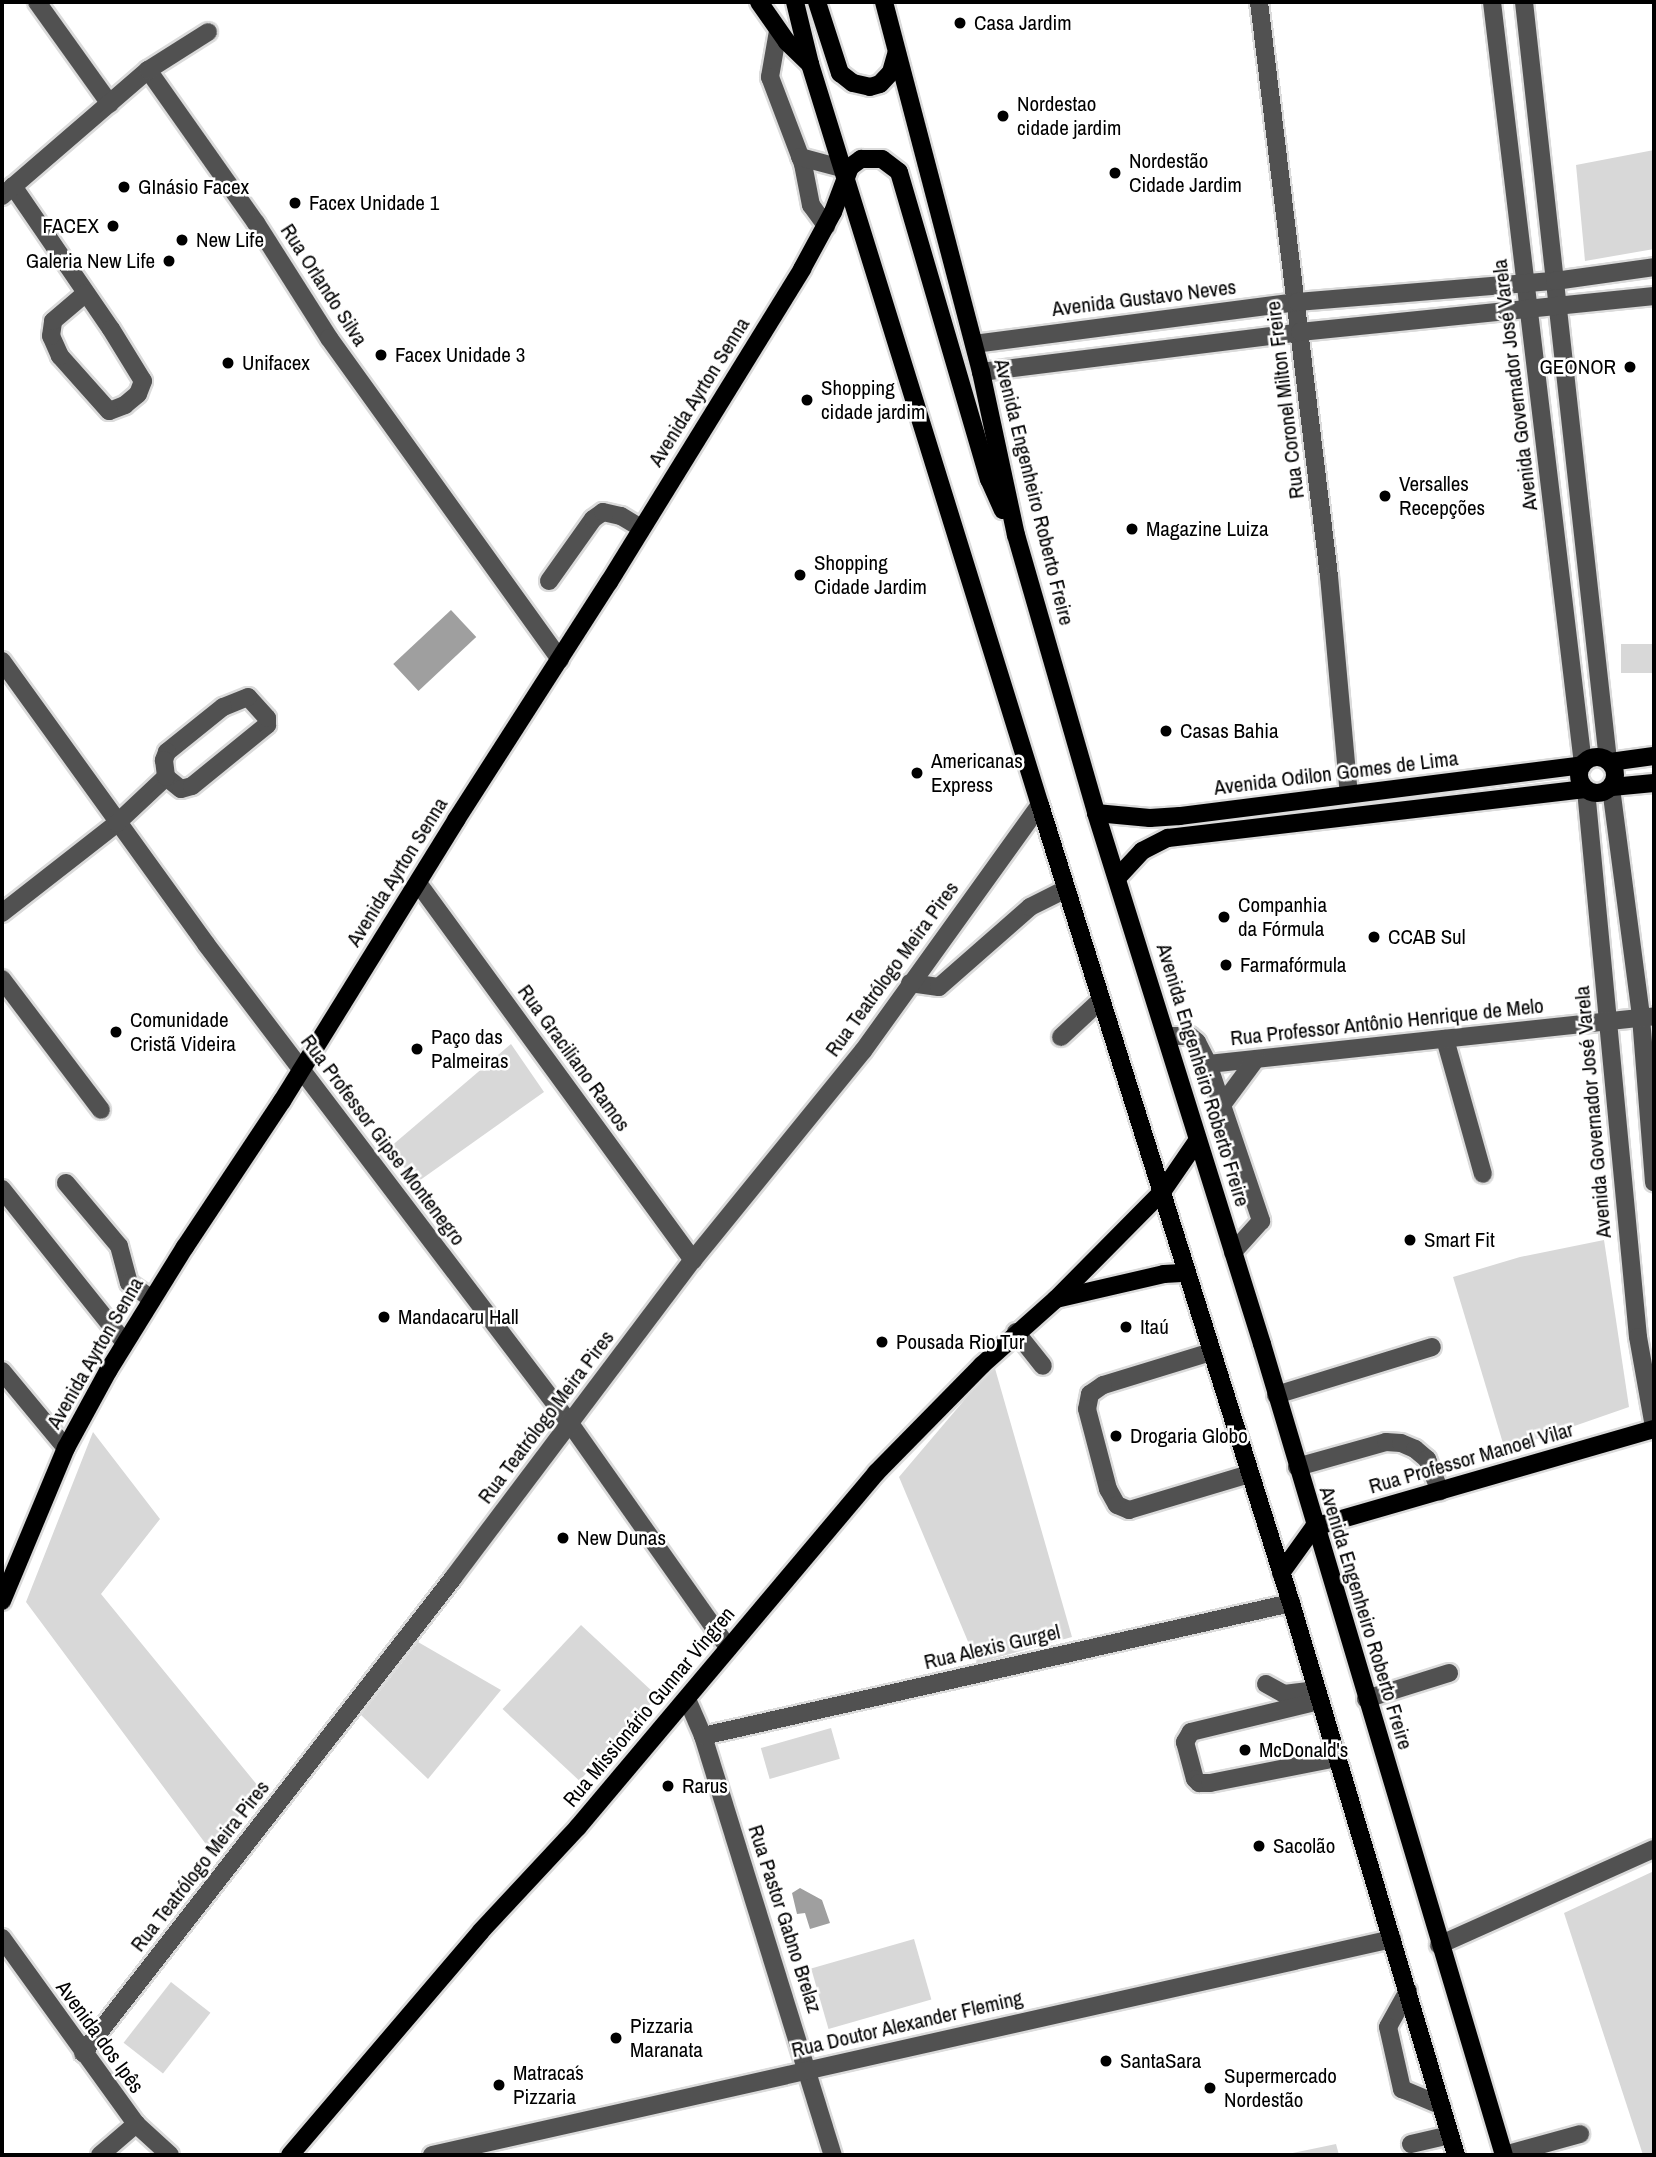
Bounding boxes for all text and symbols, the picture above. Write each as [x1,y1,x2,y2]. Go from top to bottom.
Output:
place label: Casa Jardim [974,10,1072,36]
marker: Casa Jardim [952,15,968,31]
place label: Nordestao cidade jardim [1017,91,1121,141]
marker: Nordestao cidade jardim [995,108,1011,124]
place label: Nordestão Cidade Jardim [1129,148,1242,198]
marker: Nordestão Cidade Jardim [1107,165,1123,181]
place label: GInásio Facex [138,174,249,200]
marker: GInásio Facex [116,179,132,195]
place label: Facex Unidade 1 [309,190,439,216]
marker: Facex Unidade 1 [287,195,303,211]
place label: FACEX [43,213,99,239]
marker: FACEX [105,218,121,234]
street label: Rua Orlando Silva [275,219,373,351]
place label: New Life [196,227,264,253]
marker: New Life [174,232,190,248]
place label: Galeria New Life [26,248,155,274]
marker: Galeria New Life [161,253,177,269]
street label: Avenida Governador José Varela [1487,258,1543,512]
street label: Avenida Gustavo Neves [1050,274,1238,322]
street label: Rua Coronel Milton Freire [1260,300,1310,500]
street label: Avenida Ayrton Senna [643,313,755,471]
place label: Facex Unidade 3 [395,342,525,368]
marker: Facex Unidade 3 [373,347,389,363]
place label: Unifacex [242,350,310,376]
place label: GEONOR [1539,354,1616,380]
marker: Unifacex [220,355,236,371]
street label: Avenida Engenheiro Roberto Freire [989,356,1079,628]
marker: GEONOR [1622,359,1638,375]
place label: Shopping cidade jardim [821,375,925,425]
marker: Shopping cidade jardim [799,392,815,408]
place label: Versalles Recepções [1399,471,1485,521]
marker: Versalles Recepções [1377,488,1393,504]
place label: Magazine Luiza [1146,516,1269,542]
marker: Magazine Luiza [1124,521,1140,537]
place label: Shopping Cidade Jardim [814,550,927,600]
marker: Shopping Cidade Jardim [792,567,808,583]
place label: Casas Bahia [1180,718,1279,744]
marker: Casas Bahia [1158,723,1174,739]
street label: Avenida Odilon Gomes de Lima [1213,746,1459,800]
place label: Americanas Express [931,748,1023,798]
marker: Americanas Express [909,765,925,781]
street label: Avenida Ayrton Senna [341,793,453,951]
street label: Rua Teatrólogo Meira Pires [820,876,964,1062]
place label: Companhia da Fórmula [1238,892,1327,942]
marker: Companhia da Fórmula [1216,909,1232,925]
place label: CCAB Sul [1388,924,1466,950]
marker: CCAB Sul [1366,929,1382,945]
street label: Avenida Engenheiro Roberto Freire [1151,941,1255,1209]
place label: Farmafórmula [1240,952,1346,978]
marker: Farmafórmula [1218,957,1234,973]
street label: Rua Graciliano Ramos [512,980,636,1136]
street label: Avenida Governador José Varela [1569,985,1617,1239]
street label: Rua Professor Antônio Henrique de Melo [1229,993,1545,1051]
place label: Comunidade Cristã Videira [130,1007,236,1057]
marker: Comunidade Cristã Videira [108,1024,124,1040]
place label: Paço das Palmeiras [431,1024,509,1074]
street label: Rua Professor Gipse Montenegro [295,1030,471,1250]
marker: Paço das Palmeiras [409,1041,425,1057]
place label: Smart Fit [1424,1227,1495,1253]
marker: Smart Fit [1402,1232,1418,1248]
street label: Avenida Ayrton Senna [41,1272,149,1434]
place label: Mandacaru Hall [398,1304,519,1330]
marker: Mandacaru Hall [376,1309,392,1325]
place label: Itaú [1140,1314,1169,1340]
marker: Itaú [1118,1319,1134,1335]
street label: Rua Teatrólogo Meira Pires [473,1325,619,1509]
place label: Pousada Rio Tur [896,1329,1025,1355]
marker: Pousada Rio Tur [874,1334,890,1350]
street label: Rua Professor Manoel Vilar [1366,1417,1576,1499]
place label: Drogaria Globo [1130,1423,1248,1449]
marker: Drogaria Globo [1108,1428,1124,1444]
street label: Avenida Engenheiro Roberto Freire [1314,1484,1418,1752]
place label: New Dunas [577,1525,666,1551]
marker: New Dunas [555,1530,571,1546]
street label: Rua Missionário Gunnar Vingren [558,1602,740,1812]
street label: Rua Alexis Gurgel [921,1619,1063,1675]
place label: McDonald's [1259,1737,1348,1763]
marker: McDonald's [1237,1742,1253,1758]
place label: Rarus [682,1773,728,1799]
street label: Rua Teatrólogo Meira Pires [125,1775,275,1957]
marker: Rarus [660,1778,676,1794]
street label: Rua Pastor Gabno Brelaz [743,1822,827,2016]
place label: Sacolão [1273,1833,1335,1859]
marker: Sacolão [1251,1838,1267,1854]
street label: Avenida dos Ipês [51,1976,149,2098]
street label: Rua Doutor Alexander Fleming [789,1985,1025,2063]
place label: Pizzaria Maranata [630,2013,703,2063]
marker: Pizzaria Maranata [608,2030,624,2046]
place label: SantaSara [1120,2048,1201,2074]
marker: SantaSara [1098,2053,1114,2069]
place label: Matraca´s Pizzaria [513,2060,584,2110]
place label: Supermercado Nordestão [1224,2063,1337,2113]
marker: Matraca´s Pizzaria [491,2077,507,2093]
marker: Supermercado Nordestão [1202,2080,1218,2096]

